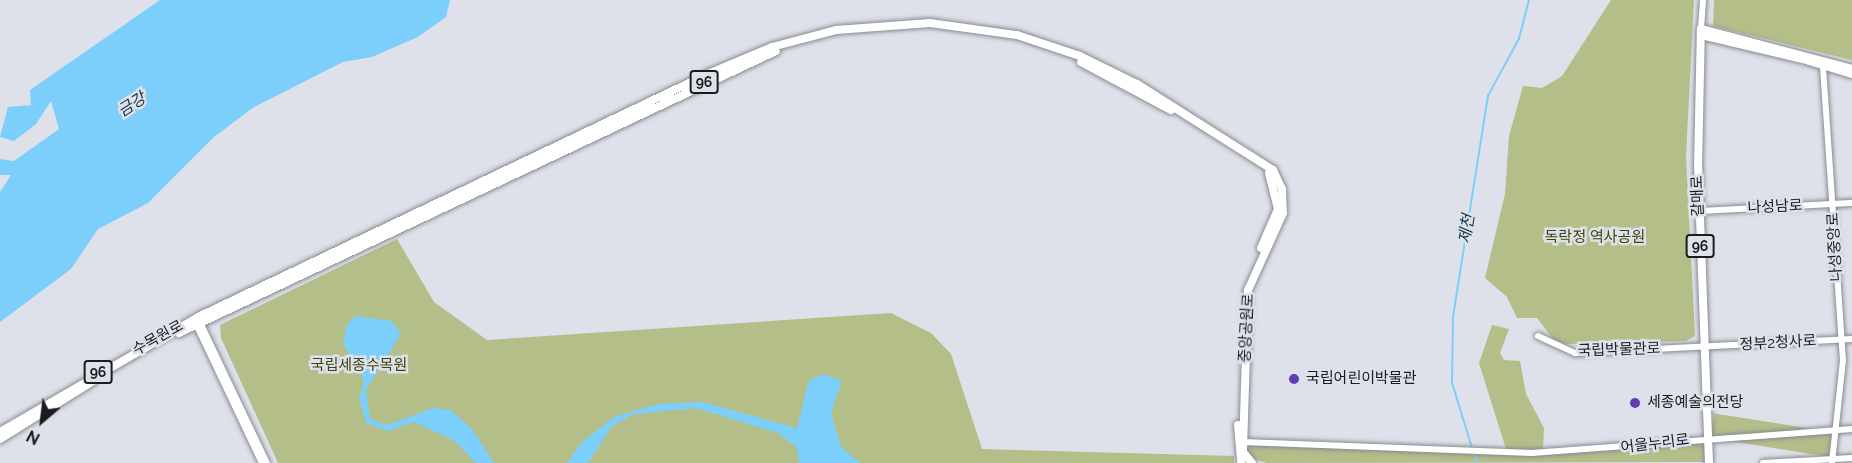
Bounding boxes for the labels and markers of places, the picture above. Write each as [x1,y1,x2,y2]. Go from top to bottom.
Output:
place label: 국립어린이박물관 [1306,370,1416,388]
marker: 국립어린이박물관 [1287,372,1301,386]
place label: 세종예술의전당 [1647,394,1744,412]
marker: 세종예술의전당 [1628,396,1642,410]

